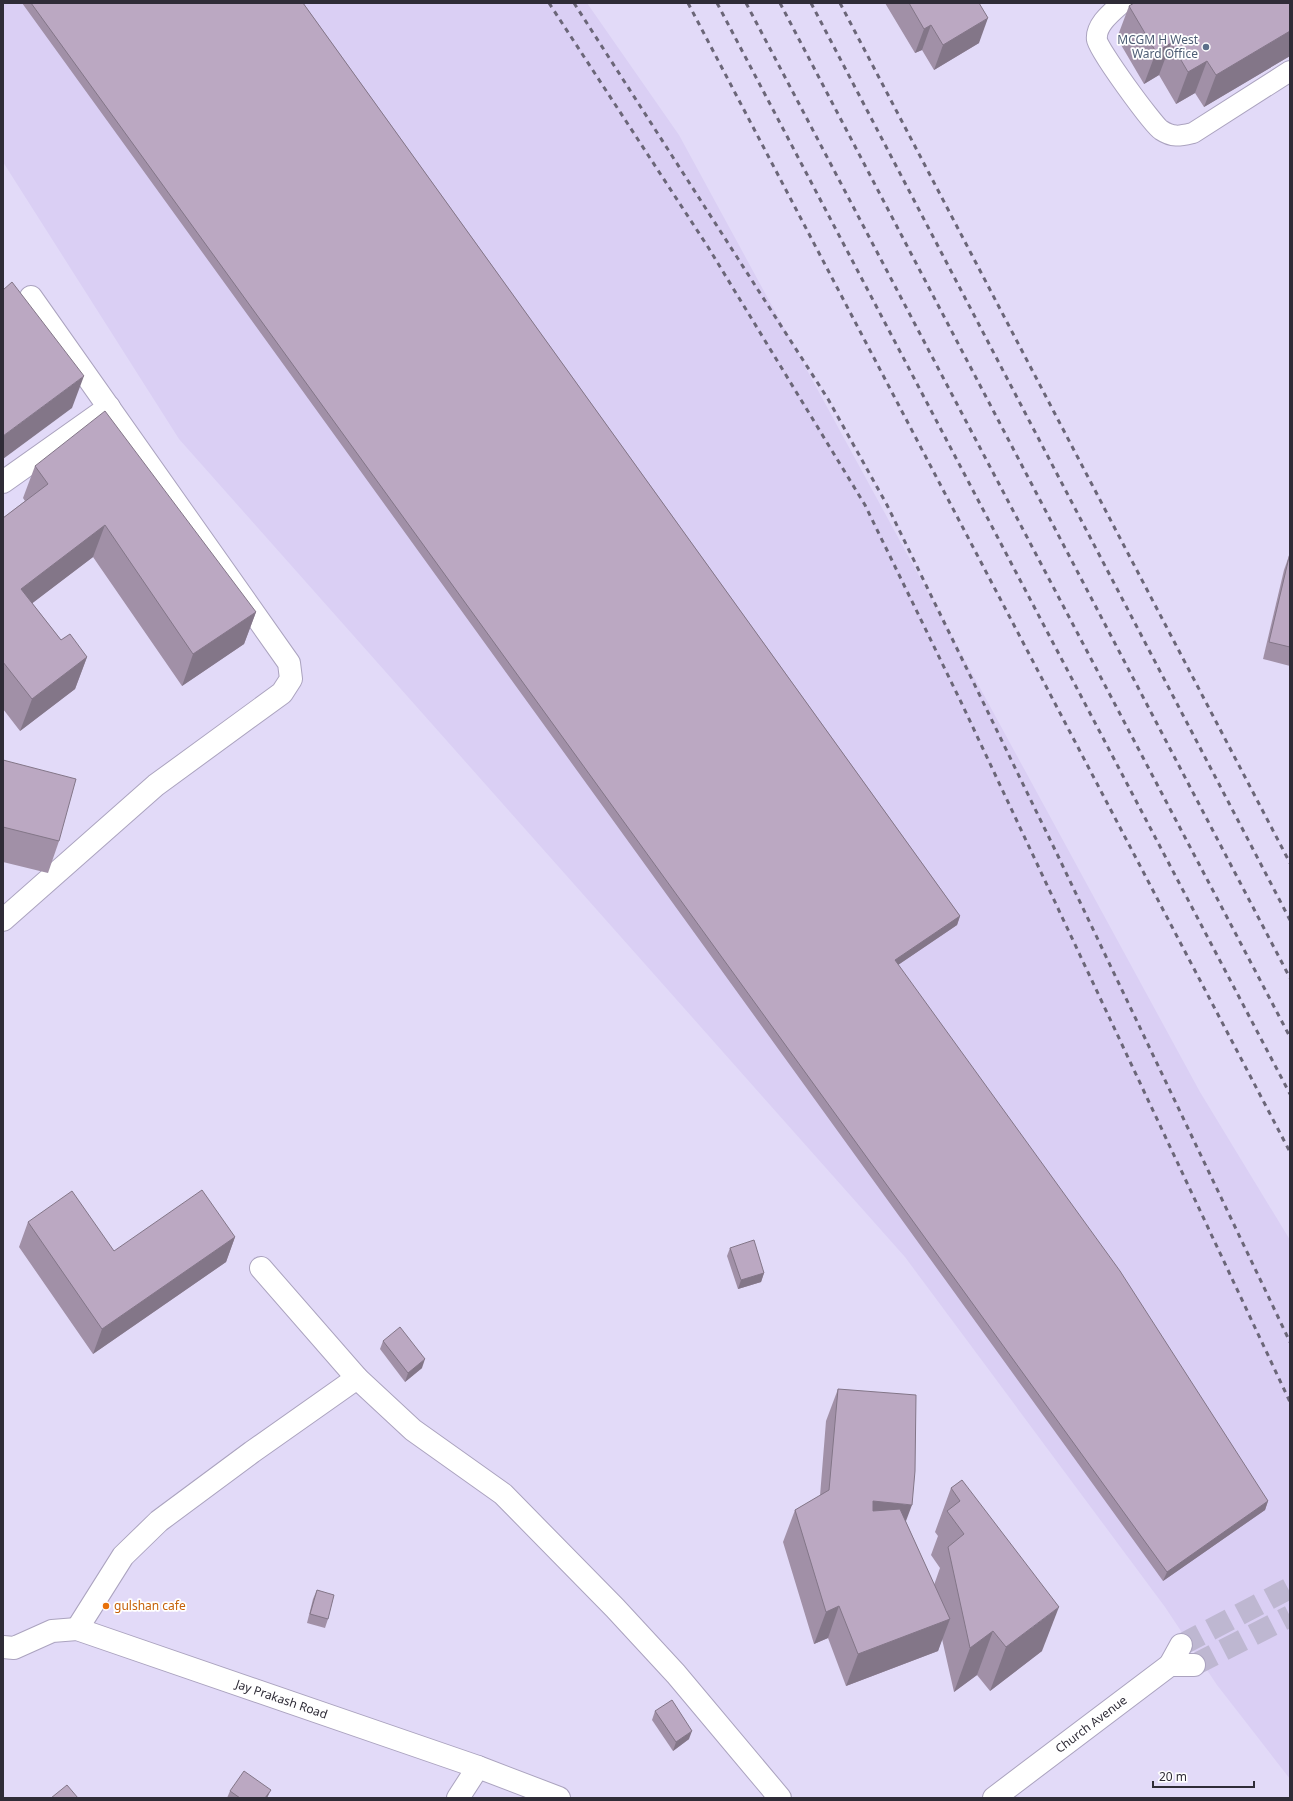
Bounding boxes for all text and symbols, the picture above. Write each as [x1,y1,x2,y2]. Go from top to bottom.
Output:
place label: MCGM H West Ward Office [1117,31,1199,62]
marker: MCGM H West Ward Office [1201,42,1211,52]
place label: gulshan cafe [114,1597,186,1614]
marker: gulshan cafe [101,1601,111,1611]
street label: Jay Prakash Road [232,1675,330,1723]
street label: Church Avenue [1052,1691,1131,1757]
scale bar [1153,1763,1254,1789]
text: 20 m [1159,1768,1187,1785]

